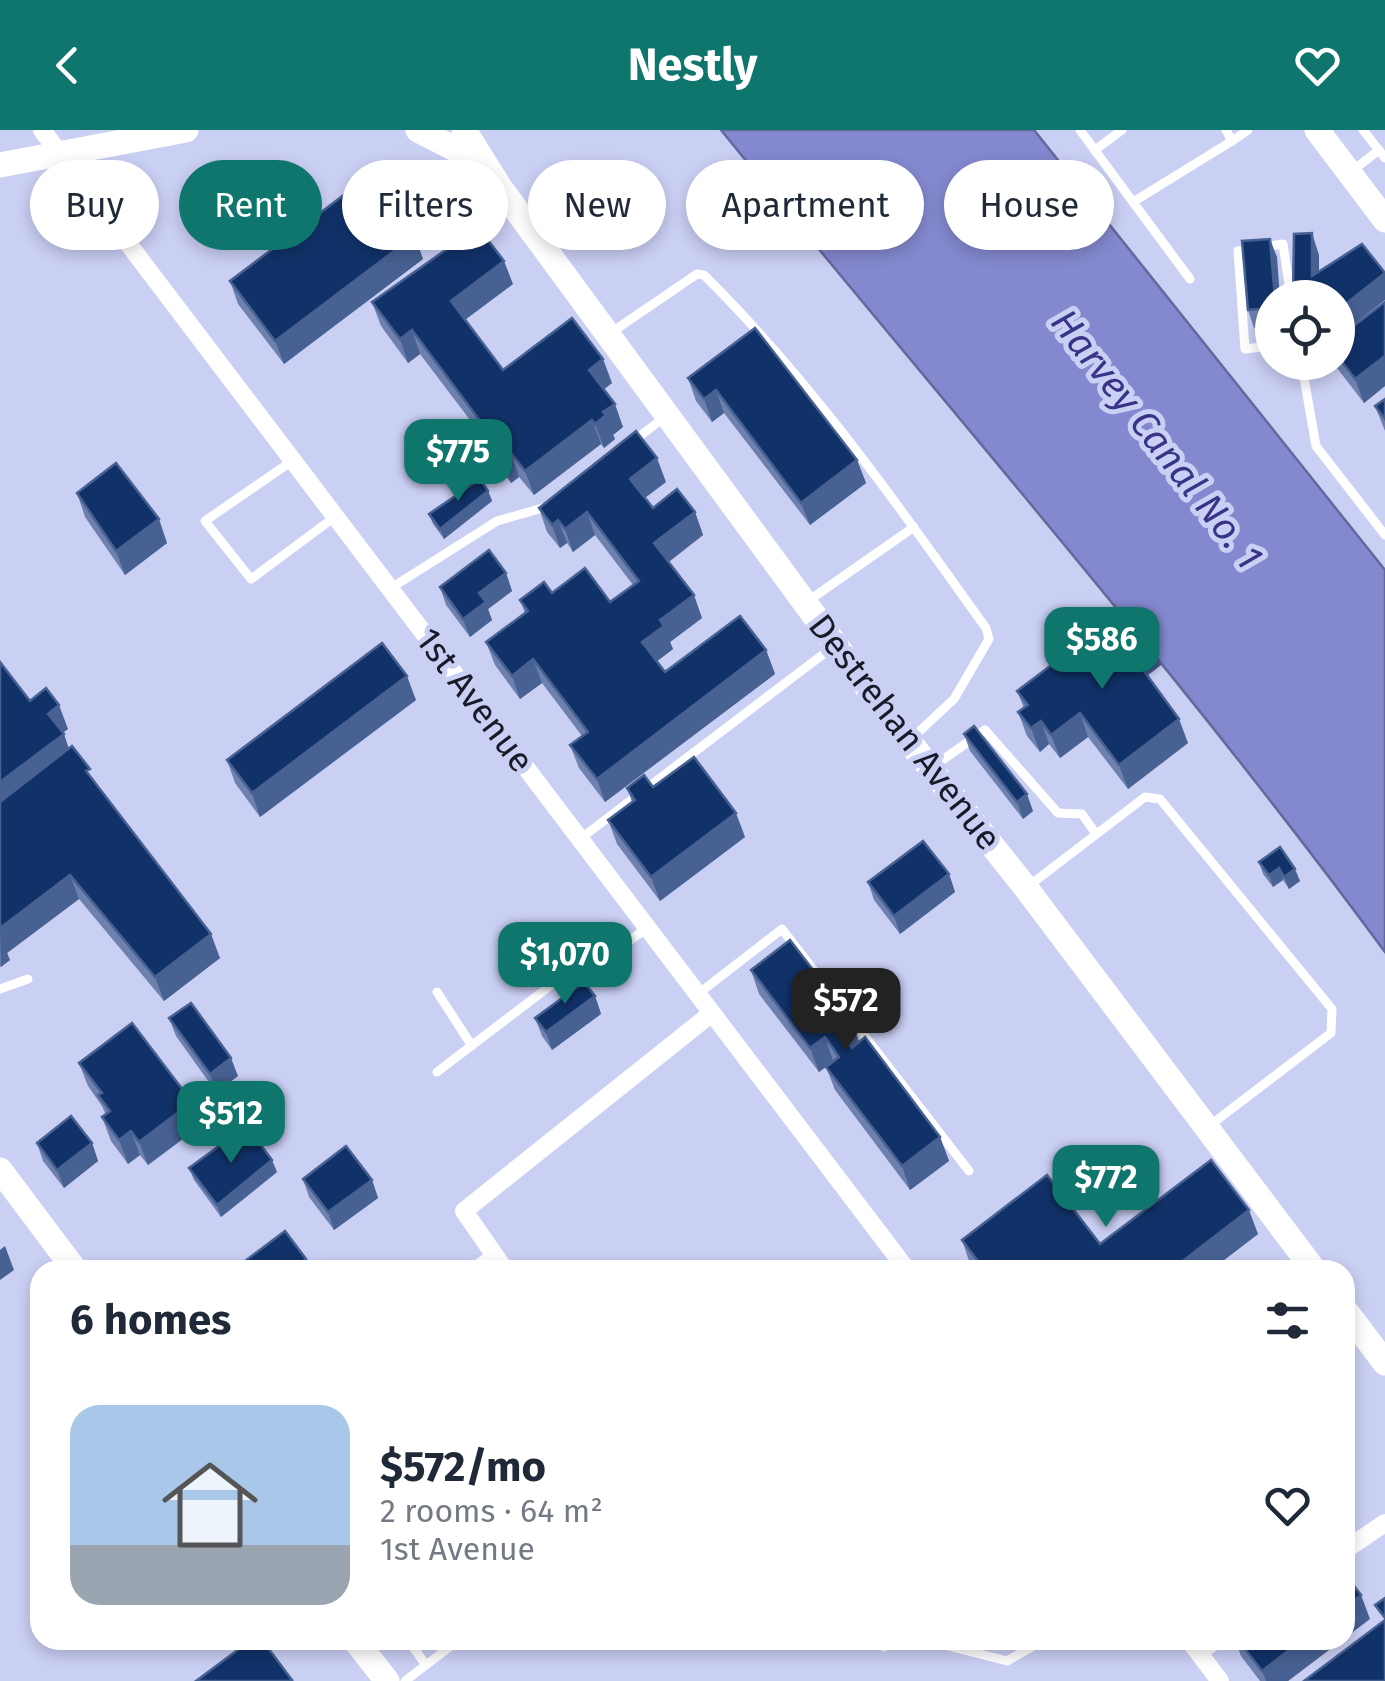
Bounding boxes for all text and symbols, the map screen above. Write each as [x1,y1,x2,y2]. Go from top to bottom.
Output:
icon: back [40,38,95,93]
text: Nestly [628,38,757,92]
icon: heart [1290,38,1345,93]
chip: Buy [30,160,159,250]
chip: Rent [179,160,322,250]
chip: Filters [342,160,508,250]
chip: New [528,160,666,250]
chip: Apartment [686,160,924,250]
chip: House [944,160,1114,250]
map controls [1255,280,1355,380]
button: locate [1255,280,1355,380]
water label: Harvey Canal No. 1 [1041,300,1273,578]
pin: $775 [399,419,517,504]
text: $775 [426,432,490,470]
street label: Destrehan Avenue [800,606,1010,858]
pin: $586 [1043,607,1161,692]
street label: 1st Avenue [407,620,543,780]
text: $586 [1066,620,1138,658]
pin: $1,070 [484,922,646,1007]
text: $1,070 [520,935,610,973]
pin: $572 [787,968,905,1053]
text: $572 [813,981,879,1019]
pin: $512 [172,1081,290,1166]
text: $512 [199,1094,263,1132]
pin: $772 [1047,1145,1165,1230]
text: $772 [1074,1158,1138,1196]
icon: filters [1260,1293,1315,1348]
text: 6 homes [70,1295,231,1345]
text: $572/mo [380,1442,546,1492]
icon: home [150,1445,270,1565]
icon: heart [1260,1478,1315,1533]
text: 2 rooms · 64 m² [380,1492,603,1530]
text: 1st Avenue [380,1530,535,1568]

